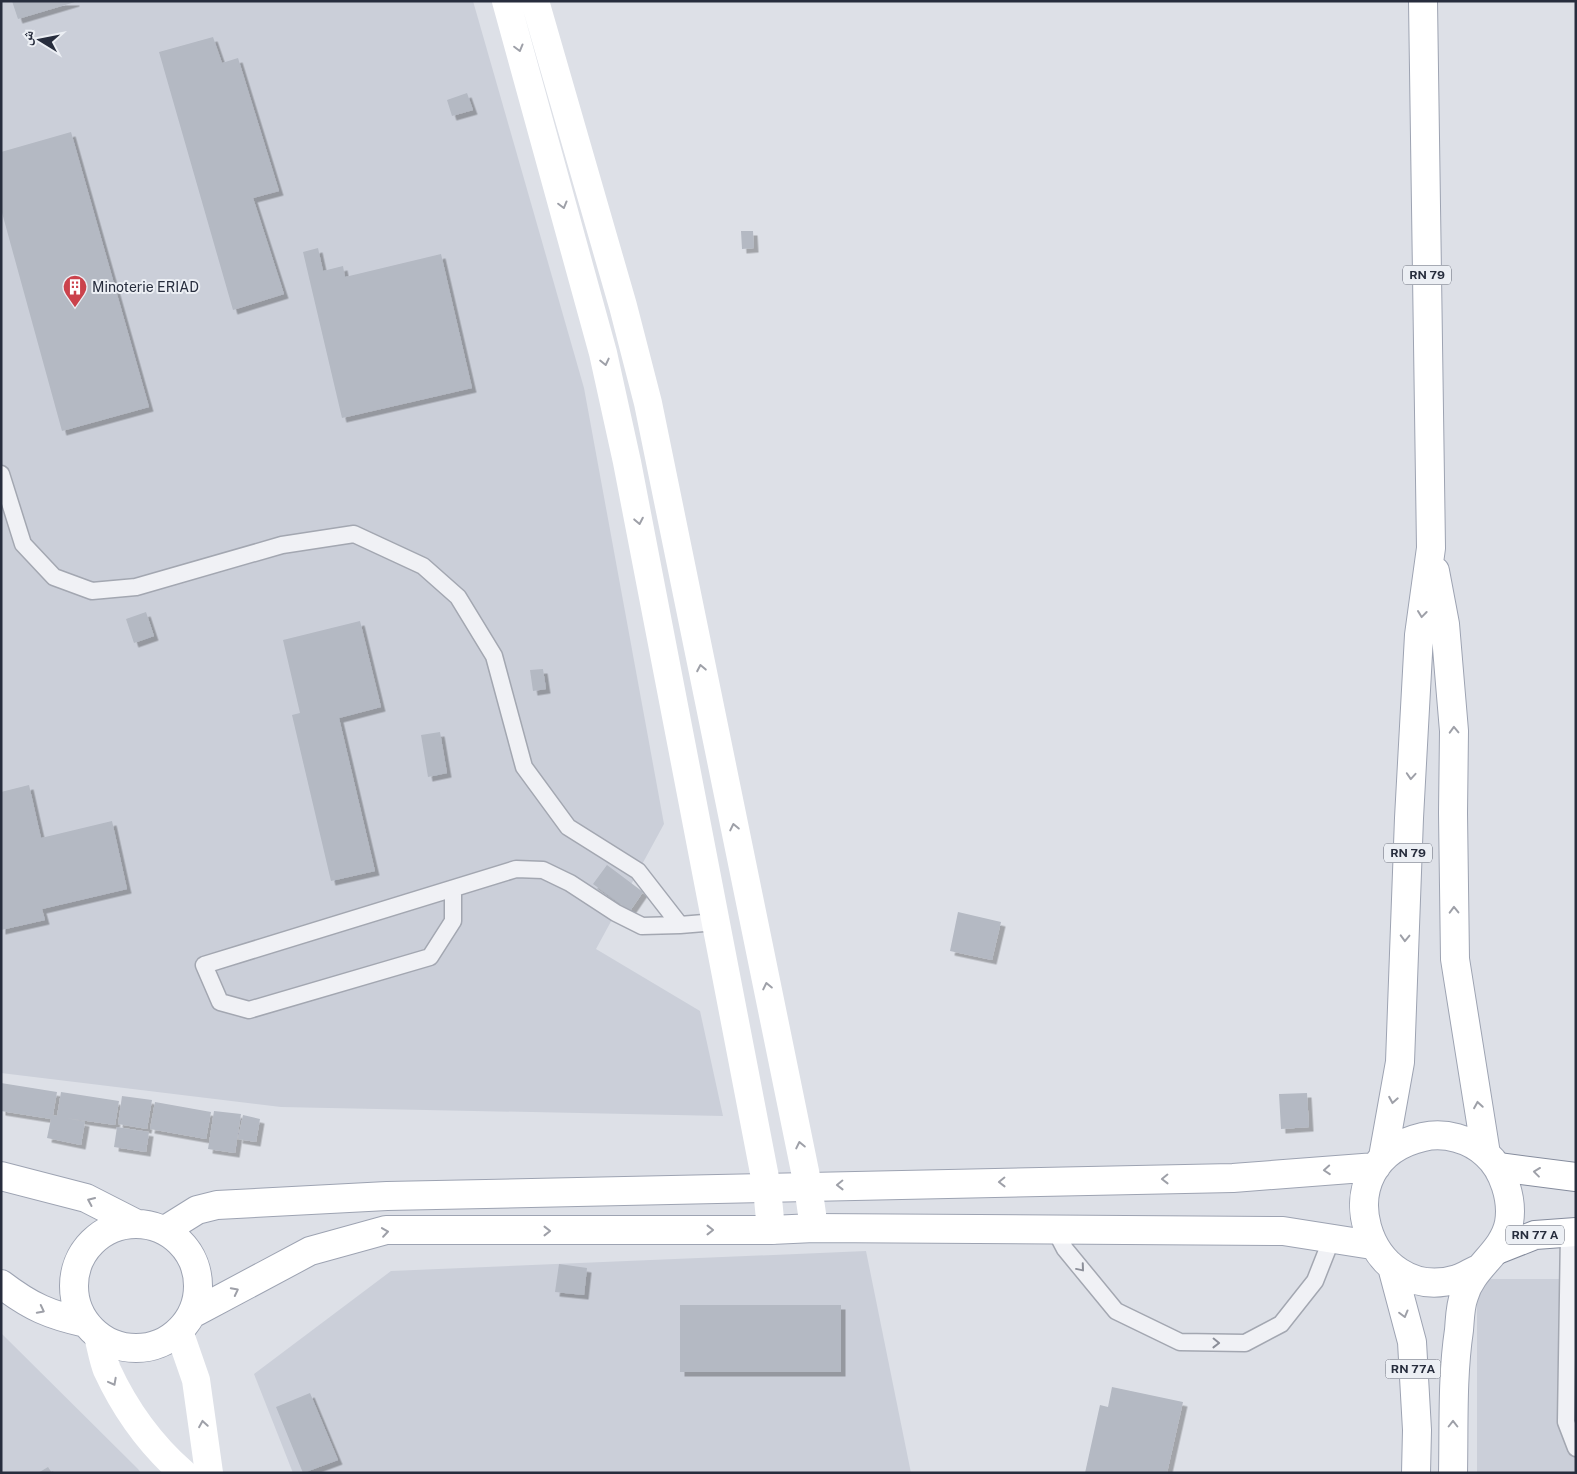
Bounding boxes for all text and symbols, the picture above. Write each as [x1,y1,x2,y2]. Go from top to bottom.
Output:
north arrow [15,15,65,65]
text: ش [18,29,37,47]
one-way arrow [514,44,524,52]
one-way arrow [557,200,567,208]
road number: RN 79 [1403,266,1451,284]
building icon: Minoterie ERIAD [62,274,88,308]
place label: Minoterie ERIAD [92,279,199,295]
one-way arrow [599,357,610,366]
one-way arrow [633,516,643,525]
one-way arrow [1417,610,1428,618]
one-way arrow [697,663,707,672]
one-way arrow [1448,726,1459,734]
one-way arrow [1406,772,1417,780]
one-way arrow [729,823,740,831]
road number: RN 79 [1384,844,1432,862]
one-way arrow [1449,906,1459,914]
one-way arrow [1399,935,1410,943]
one-way arrow [762,982,773,991]
one-way arrow [1389,1096,1399,1105]
one-way arrow [1474,1101,1484,1110]
one-way arrow [795,1141,806,1150]
one-way arrow [1323,1164,1331,1175]
one-way arrow [1532,1167,1540,1178]
one-way arrow [1161,1174,1168,1184]
one-way arrow [998,1177,1006,1187]
one-way arrow [836,1180,844,1190]
one-way arrow [87,1196,96,1207]
one-way arrow [706,1225,714,1235]
one-way arrow [544,1226,551,1236]
road number: RN 77 A [1506,1226,1564,1244]
one-way arrow [380,1227,389,1237]
one-way arrow [1075,1263,1084,1272]
one-way arrow [230,1287,239,1297]
one-way arrow [36,1304,45,1314]
one-way arrow [1399,1310,1409,1318]
one-way arrow [1212,1338,1220,1348]
road number: RN 77A [1386,1360,1440,1378]
one-way arrow [107,1377,117,1386]
one-way arrow [198,1420,208,1429]
one-way arrow [1448,1420,1458,1428]

